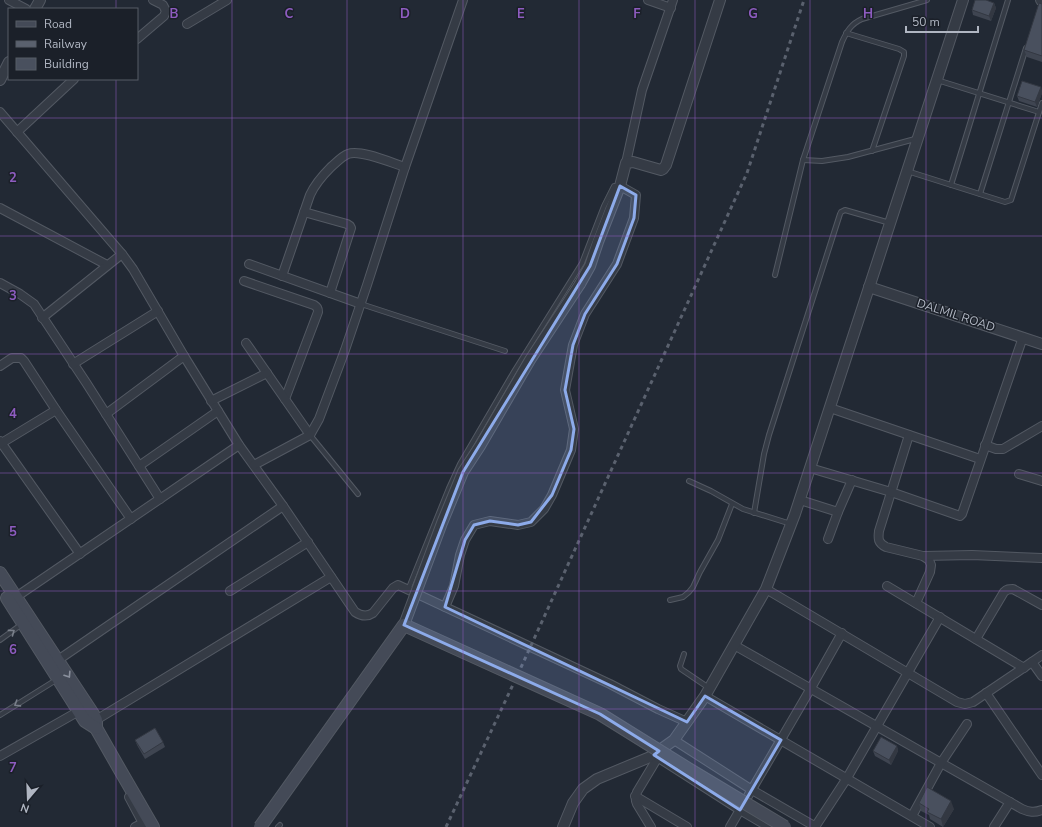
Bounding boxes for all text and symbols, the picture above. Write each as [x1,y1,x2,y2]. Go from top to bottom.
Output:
text: B [170,5,179,23]
text: C [285,5,294,23]
text: D [400,5,410,23]
text: E [517,5,525,23]
text: F [633,5,641,23]
text: G [748,5,758,23]
text: H [863,5,873,23]
legend [8,8,138,80]
scale bar [906,8,978,34]
text: 50 m [912,14,940,30]
text: Road [44,16,72,32]
text: Railway [44,36,88,52]
text: Building [44,56,89,72]
text: 2 [9,169,17,187]
text: 3 [9,287,17,305]
street label: DALMIL ROAD [915,295,997,335]
text: 4 [9,405,17,423]
text: 5 [9,523,17,541]
one-way arrow [7,630,14,637]
text: 6 [9,641,17,659]
one-way arrow [63,671,70,678]
one-way arrow [14,700,21,707]
text: 7 [9,759,17,777]
north arrow [8,779,48,819]
text: N [19,800,31,816]

